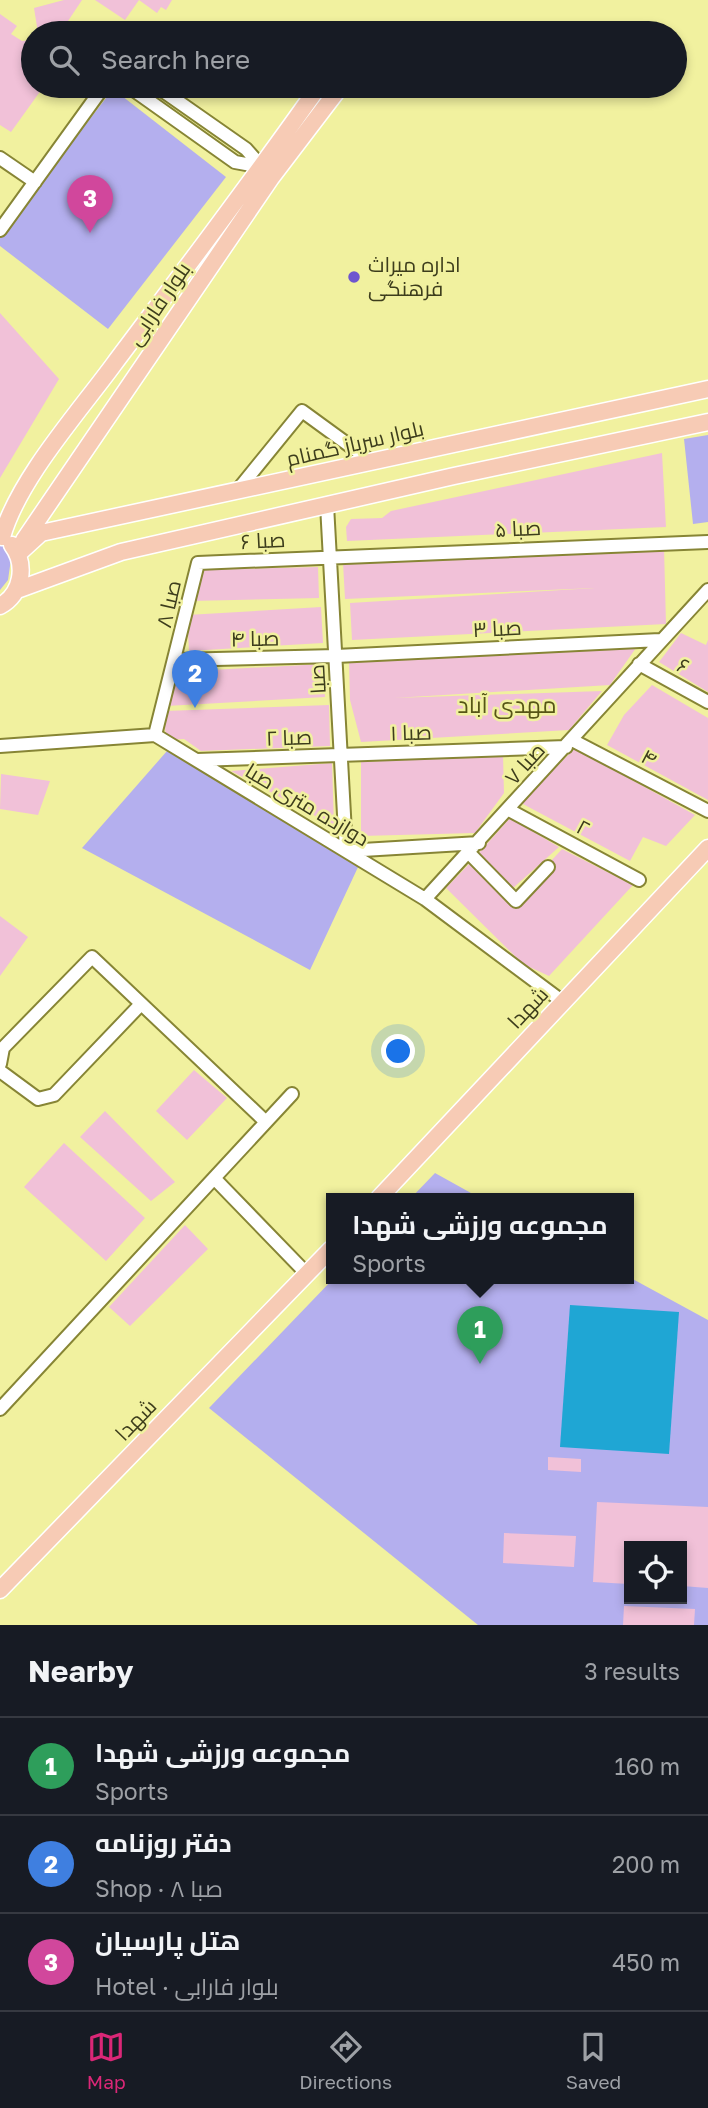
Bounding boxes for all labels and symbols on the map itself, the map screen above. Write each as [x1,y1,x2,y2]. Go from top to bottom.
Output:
pin: 3 [67,175,113,233]
place label: اداره میراث فرهنگی [368,251,461,302]
street label: بلوار فارابی [121,257,196,351]
marker: اداره میراث فرهنگی [346,269,362,285]
street label: بلوار سرباز گمنام [283,415,427,473]
street label: صبا ۵ [494,514,542,542]
street label: صبا ۶ [240,526,286,554]
street label: صبا ۸ [150,577,186,630]
street label: صبا ۳ [472,614,522,642]
street label: صبا ۴ [230,625,280,651]
pin: 2 [172,650,218,708]
street label: ۶ [673,651,694,679]
street label: صبا [303,664,331,695]
district label: مهدی آباد [458,690,556,719]
street label: صبا ۱ [390,718,432,746]
street label: صبا ۲ [266,723,312,751]
street label: صبا ۷ [499,737,550,790]
street label: ۴ [637,742,662,772]
street label: دوازده متری صبا [240,757,374,852]
street label: ۲ [572,813,594,841]
street label: شهدا [501,981,554,1034]
your location [381,1034,415,1068]
pin: 1 [457,1306,503,1364]
street label: شهدا [109,1393,162,1446]

